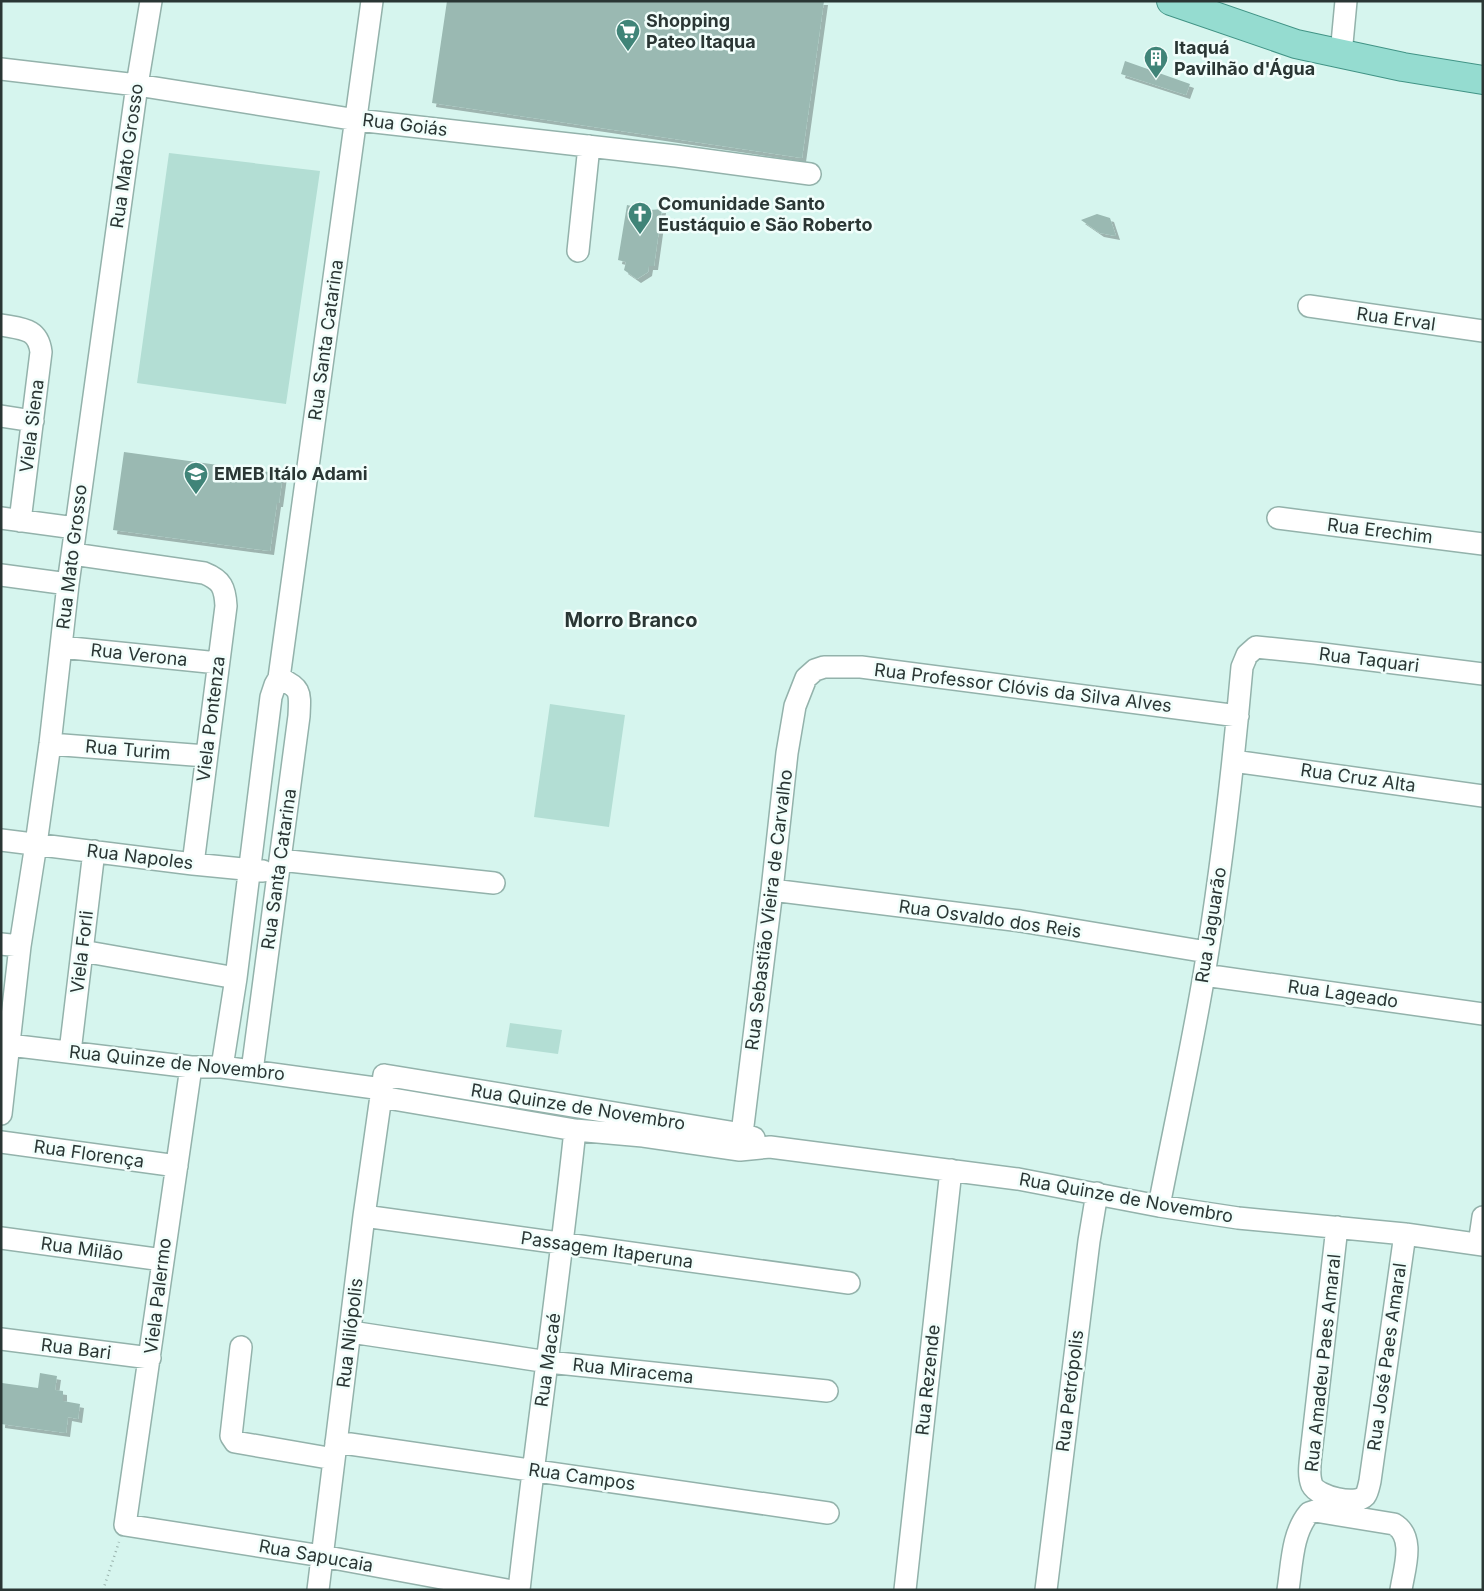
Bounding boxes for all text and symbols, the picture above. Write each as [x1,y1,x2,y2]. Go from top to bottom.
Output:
place label: Shopping Pateo Itaqua [646,10,756,52]
supermarket icon: Shopping Pateo Itaqua [615,18,641,52]
place label: Itaquá Pavilhão d'Água [1174,37,1315,79]
building icon: Itaquá Pavilhão d'Água [1143,45,1169,79]
street label: Rua Mato Grosso [106,82,147,230]
street label: Rua Goiás [361,109,449,140]
place label: Comunidade Santo Eustáquio e São Roberto [658,193,872,235]
church icon: Comunidade Santo Eustáquio e São Roberto [627,201,653,235]
street label: Rua Santa Catarina [304,258,347,422]
street label: Rua Erval [1355,303,1437,334]
street label: Viela Siena [15,378,48,474]
school or university icon: EMEB Itálo Adami [183,461,209,495]
place label: EMEB Itálo Adami [214,463,368,484]
street label: Rua Mato Grosso [52,483,91,631]
street label: Rua Erechim [1326,514,1434,547]
district label: Morro Branco [564,608,698,632]
street label: Rua Verona [90,639,189,670]
street label: Rua Taquari [1318,643,1420,676]
street label: Viela Pontenza [192,655,229,783]
street label: Rua Professor Clóvis da Silva Alves [873,659,1173,716]
street label: Rua Turim [85,735,172,764]
street label: Rua Cruz Alta [1299,759,1417,796]
street label: Rua Sebastião Vieira de Carvalho [741,768,796,1052]
street label: Rua Santa Catarina [257,787,300,951]
street label: Rua Napoles [86,840,195,873]
street label: Rua Jaguarão [1191,865,1230,984]
street label: Rua Osvaldo dos Reis [897,895,1083,942]
street label: Viela Forli [66,909,97,995]
street label: Rua Lageado [1286,975,1400,1012]
street label: Rua Quinze de Novembro [68,1041,286,1084]
street label: Rua Quinze de Novembro [469,1079,687,1134]
street label: Rua Florença [32,1135,146,1172]
street label: Rua Quinze de Novembro [1017,1168,1235,1227]
street label: Passagem Itaperuna [519,1227,695,1272]
street label: Rua Milão [39,1232,125,1265]
street label: Viela Palermo [140,1237,175,1355]
street label: Rua Amadeu Paes Amaral [1301,1253,1344,1473]
street label: Rua José Paes Amaral [1363,1262,1410,1452]
street label: Rua Nilópolis [332,1277,367,1389]
street label: Rua Macaé [531,1312,565,1408]
street label: Rua Rezende [911,1324,944,1436]
street label: Rua Petrópolis [1052,1329,1087,1453]
street label: Rua Bari [40,1334,112,1363]
street label: Rua Miracema [572,1354,695,1387]
street label: Rua Campos [527,1459,637,1494]
street label: Rua Sapucaia [257,1535,375,1576]

